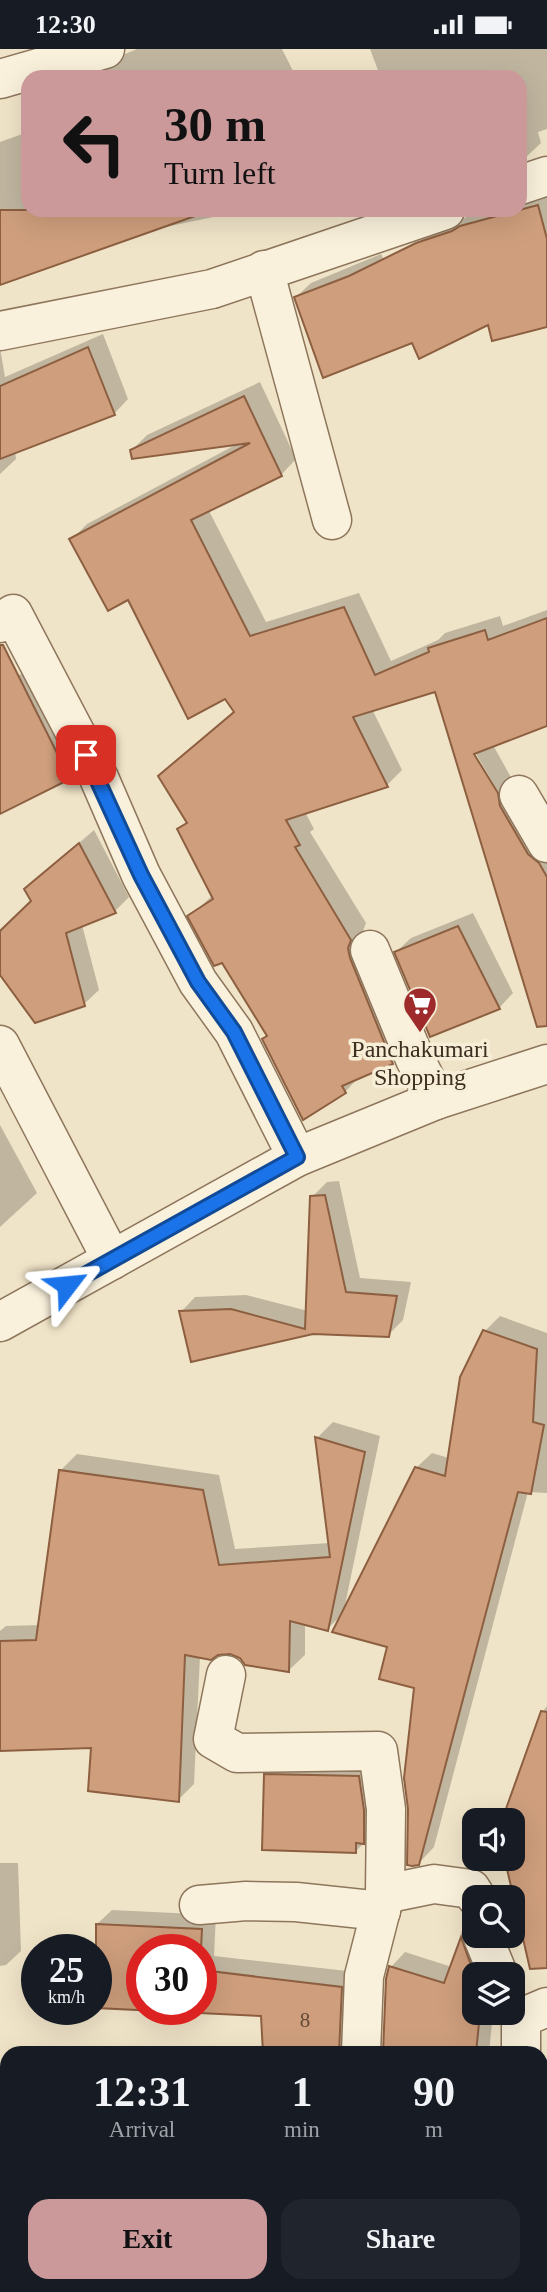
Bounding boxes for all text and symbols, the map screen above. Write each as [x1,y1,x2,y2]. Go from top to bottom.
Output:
text: 12:30 [35,10,96,39]
text: 30 m [164,97,266,152]
icon: left [49,98,140,189]
text: Turn left [164,155,276,191]
pin [56,725,116,785]
icon: arrive [67,736,105,774]
supermarket icon: Panchakumari Shopping [401,985,439,1034]
place label: Panchakumari Shopping [351,1036,489,1090]
position arrow [30,1248,104,1322]
map controls [462,1808,525,2025]
button: sound [462,1808,525,1871]
button: search [462,1885,525,1948]
speed limit sign: 30 [126,1934,217,2025]
text: 25 [49,1951,84,1990]
button: layers [462,1962,525,2025]
text: km/h [48,1987,85,2007]
house number: 8 [300,2008,310,2032]
text: 12:31 [93,2069,191,2115]
text: 1 [291,2069,312,2115]
text: 90 [413,2069,455,2115]
text: Arrival [109,2117,175,2142]
text: min [284,2117,320,2142]
text: m [425,2117,443,2142]
button: Exit [28,2199,267,2279]
button: Share [281,2199,520,2279]

